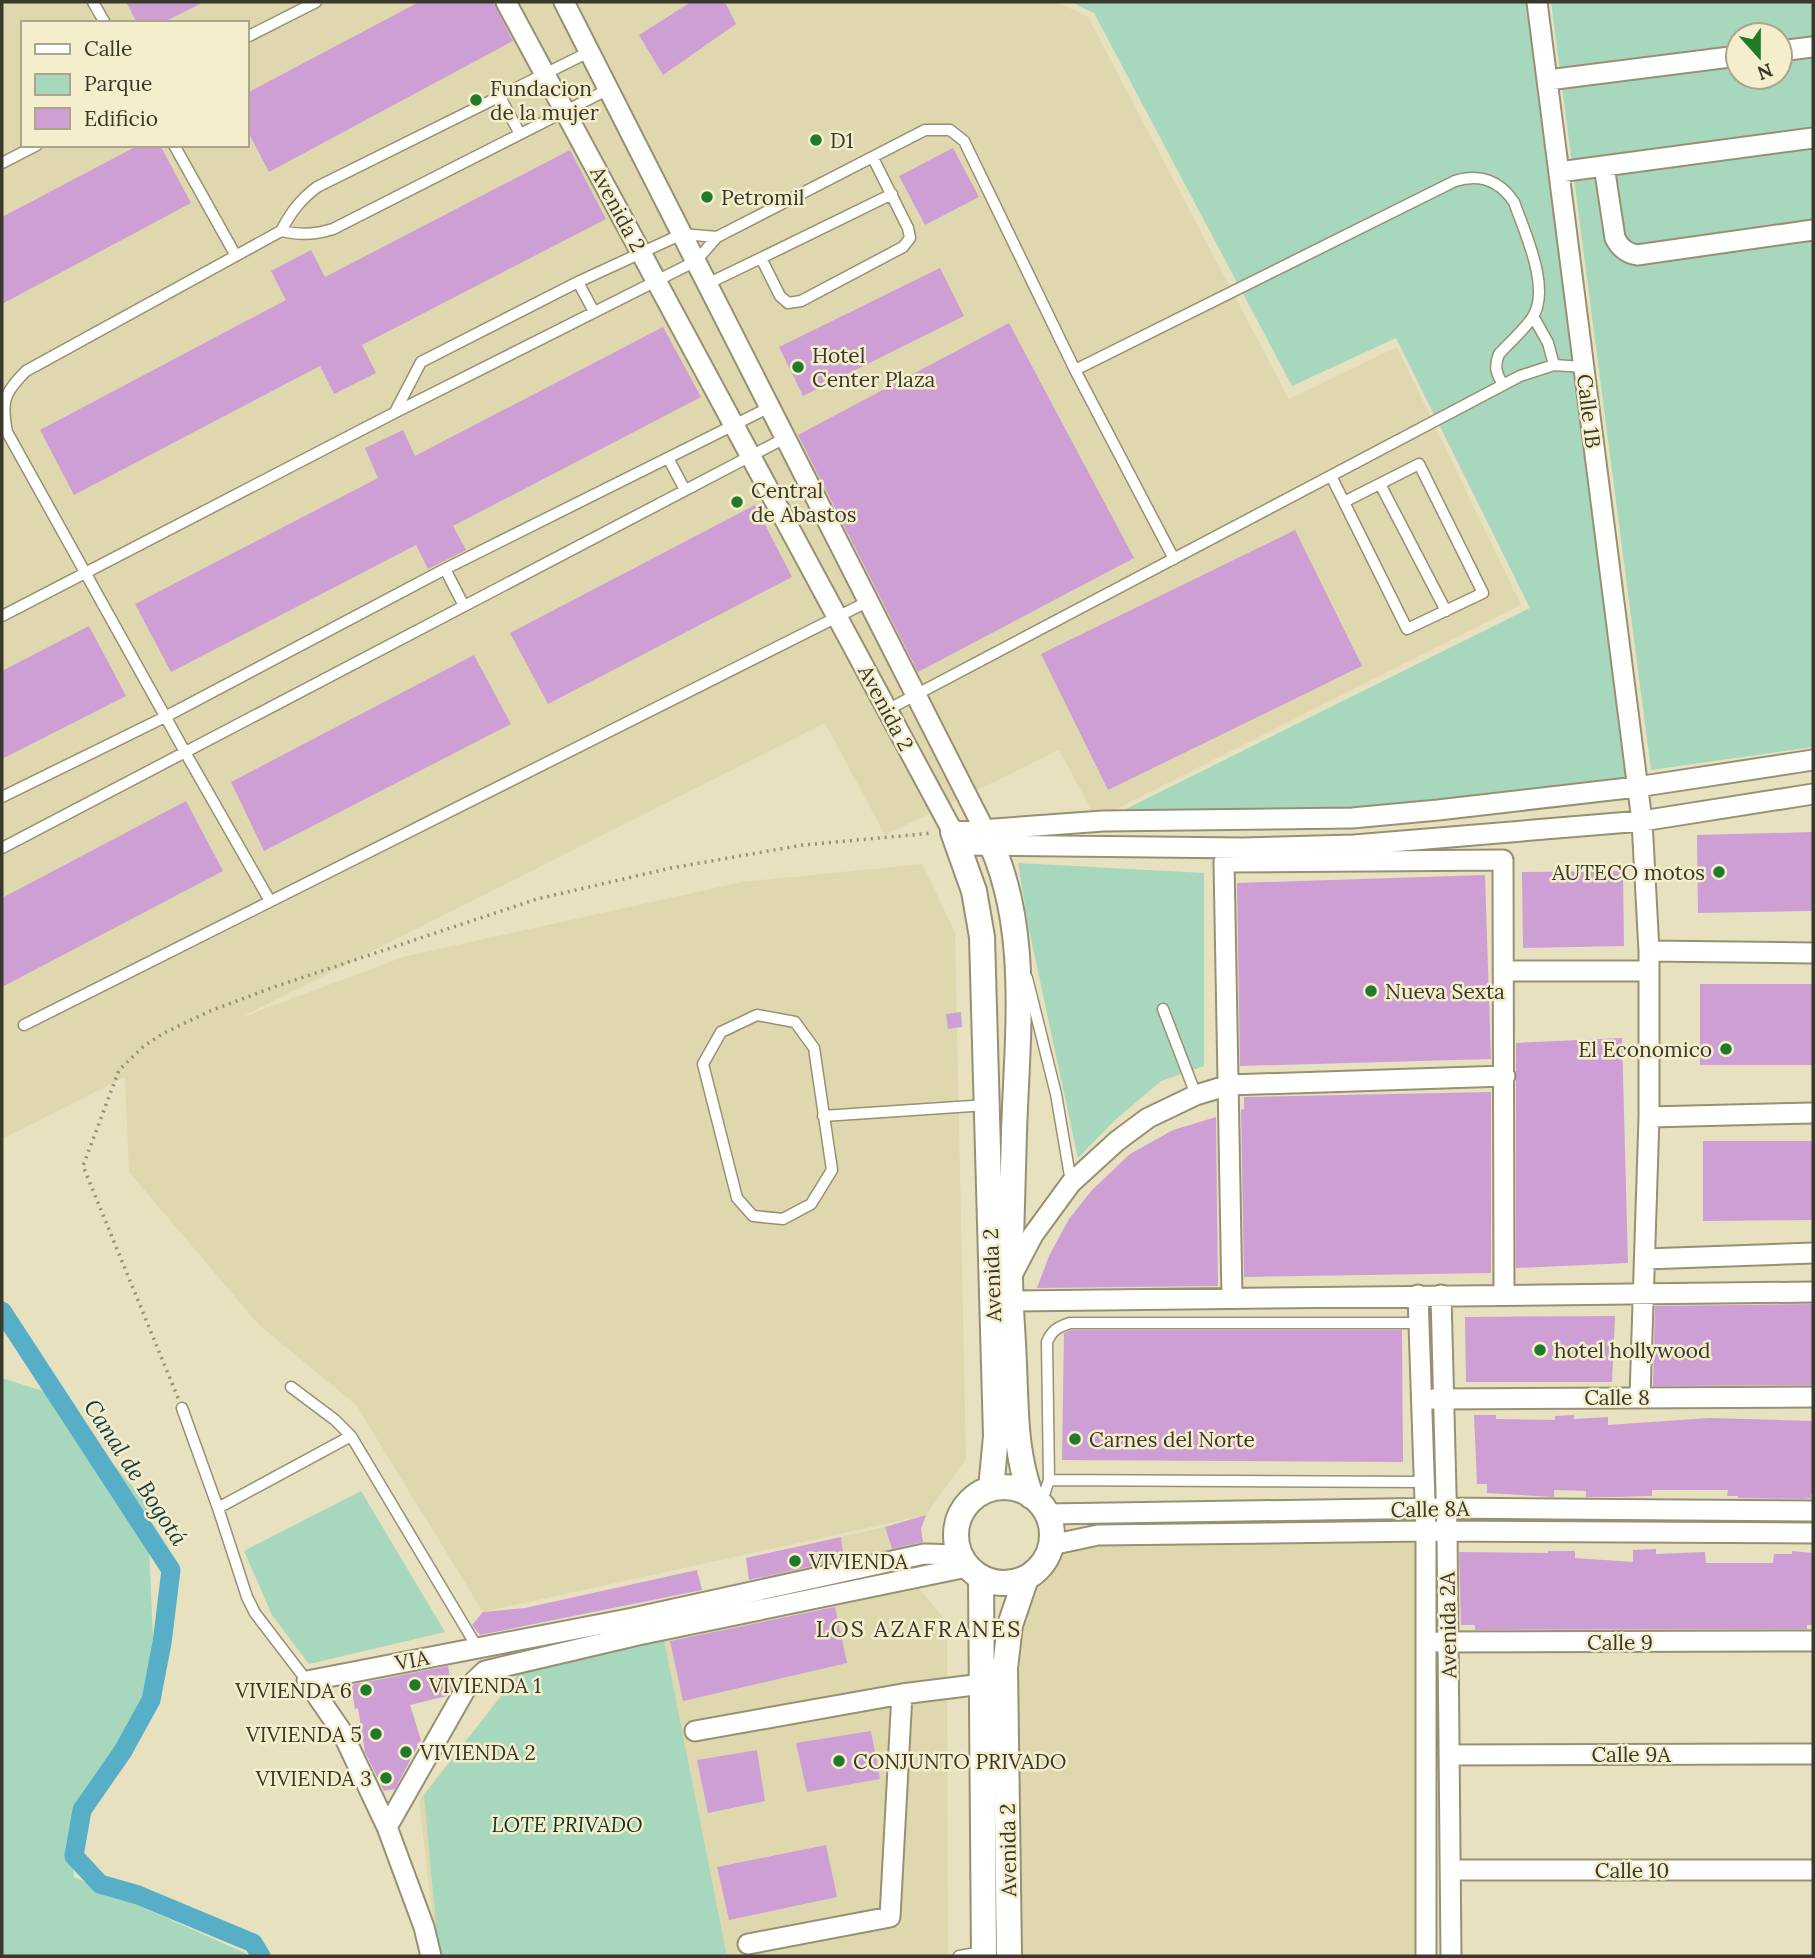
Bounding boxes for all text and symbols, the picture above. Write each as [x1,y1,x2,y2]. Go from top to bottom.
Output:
legend [21,21,248,147]
north arrow [1724,21,1794,91]
text: Calle [84,35,132,62]
text: N [1754,58,1776,86]
text: Parque [84,70,152,97]
place label: Fundacion de la mujer [490,75,599,126]
marker: Fundacion de la mujer [468,92,484,108]
text: Edificio [84,105,158,132]
place label: D1 [830,127,853,154]
marker: D1 [808,132,824,148]
street label: Avenida 2 [584,161,652,257]
place label: Petromil [721,184,805,211]
marker: Petromil [699,189,715,205]
place label: Hotel Center Plaza [812,342,936,393]
marker: Hotel Center Plaza [790,359,806,375]
street label: Calle 1B [1571,372,1607,450]
place label: Central de Abastos [751,477,857,528]
marker: Central de Abastos [729,494,745,510]
street label: Avenida 2 [852,660,920,756]
place label: AUTECO motos [1551,859,1705,886]
marker: AUTECO motos [1711,864,1727,880]
place label: Nueva Sexta [1385,978,1505,1005]
marker: Nueva Sexta [1363,983,1379,999]
place label: El Economico [1578,1036,1712,1063]
marker: El Economico [1718,1041,1734,1057]
street label: Avenida 2 [977,1228,1007,1323]
place label: hotel hollywood [1554,1337,1711,1364]
marker: hotel hollywood [1532,1342,1548,1358]
street label: Calle 8 [1584,1384,1650,1411]
water label: Canal de Bogotá [78,1393,194,1551]
place label: Carnes del Norte [1089,1426,1255,1453]
marker: Carnes del Norte [1067,1431,1083,1447]
street label: Calle 8A [1390,1495,1470,1523]
place label: VIVIENDA [808,1548,909,1575]
marker: VIVIENDA [787,1553,803,1569]
street label: Avenida 2A [1434,1571,1462,1680]
district label: LOS AZAFRANES [816,1614,1022,1643]
street label: Calle 9 [1587,1629,1653,1656]
street label: VIA [392,1643,432,1677]
place label: VIVIENDA 1 [428,1672,541,1699]
place label: VIVIENDA 6 [234,1677,352,1704]
marker: VIVIENDA 1 [407,1677,423,1693]
marker: VIVIENDA 6 [358,1682,374,1698]
place label: VIVIENDA 5 [245,1721,362,1748]
marker: VIVIENDA 5 [368,1726,384,1742]
place label: VIVIENDA 2 [419,1739,536,1766]
street label: Calle 9A [1591,1741,1671,1768]
marker: VIVIENDA 2 [398,1744,414,1760]
place label: CONJUNTO PRIVADO [853,1748,1067,1775]
marker: CONJUNTO PRIVADO [831,1753,847,1769]
place label: VIVIENDA 3 [255,1765,372,1792]
marker: VIVIENDA 3 [378,1770,394,1786]
street label: Avenida 2 [994,1803,1022,1898]
park label: LOTE PRIVADO [491,1811,643,1838]
street label: Calle 10 [1595,1857,1669,1884]

